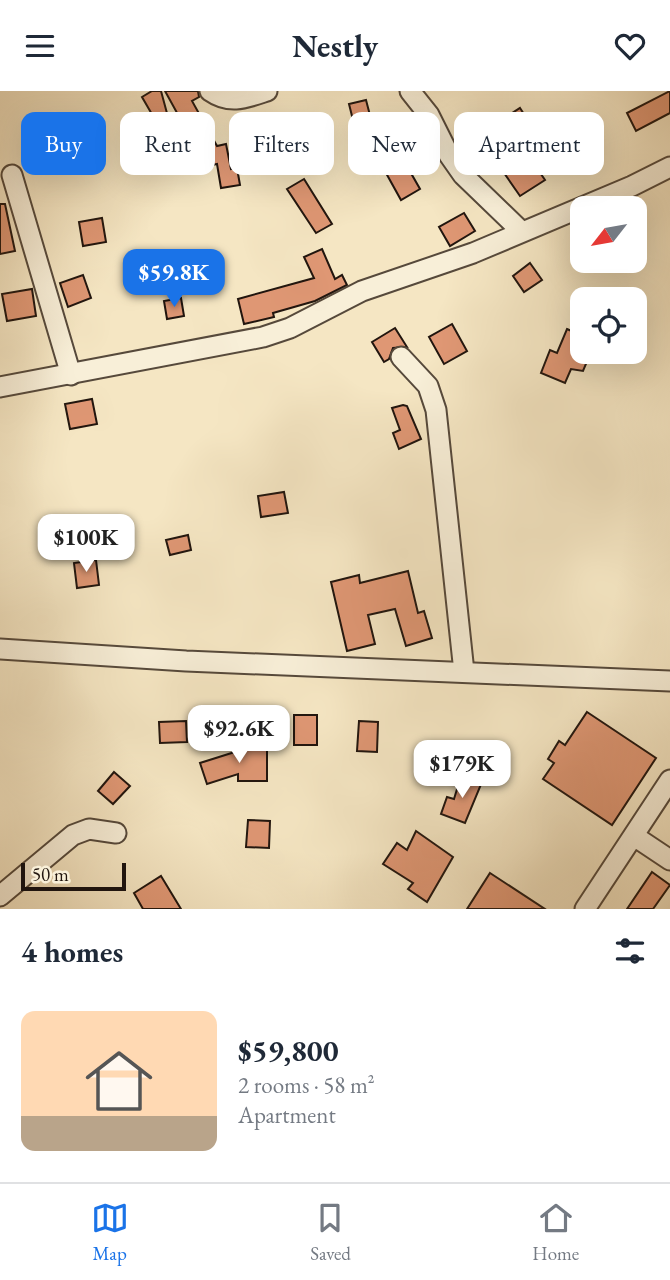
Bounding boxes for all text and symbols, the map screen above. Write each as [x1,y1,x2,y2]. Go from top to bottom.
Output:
text: Nestly [292,25,378,67]
icon: menu [21,27,59,65]
icon: heart [611,27,649,65]
chip: Buy [21,112,106,175]
chip: Rent [120,112,215,175]
chip: Filters [229,112,334,175]
chip: New [348,112,440,175]
chip: Apartment [454,112,604,175]
north arrow [570,196,648,273]
map controls [570,196,647,364]
pin: $59.8K [117,249,231,309]
text: $59.8K [139,257,209,287]
button: locate [570,287,647,364]
pin: $100K [37,515,135,574]
text: $100K [54,522,118,552]
pin: $92.6K [182,705,296,765]
text: $92.6K [204,713,274,743]
pin: $179K [413,741,511,800]
text: $179K [430,748,494,778]
scale bar [21,860,126,892]
text: 50 m [32,862,69,887]
text: 4 homes [21,932,123,971]
icon: filters [611,932,649,970]
text: $59,800 [238,1031,339,1070]
icon: home [77,1039,161,1123]
text: 2 rooms · 58 m² [238,1070,375,1100]
text: Apartment [238,1100,336,1130]
tab: Map [91,1199,129,1266]
tab: Saved [310,1199,351,1266]
tab: Home [532,1199,579,1266]

